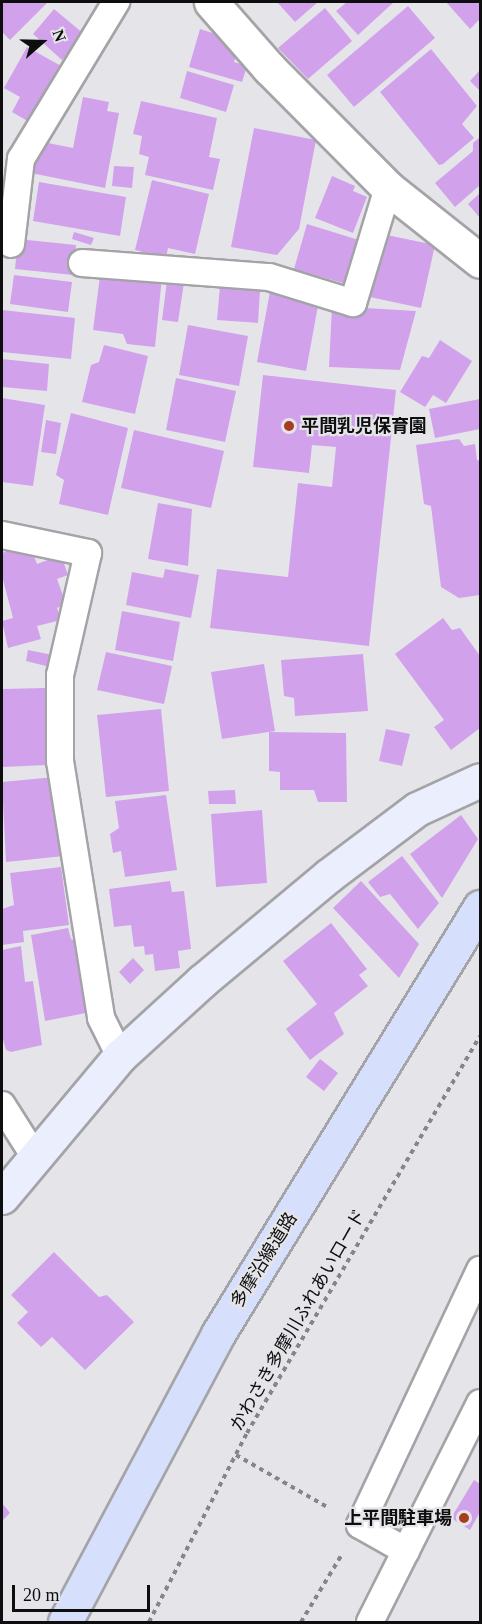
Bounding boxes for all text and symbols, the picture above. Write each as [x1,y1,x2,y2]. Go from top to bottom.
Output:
north arrow [12,12,72,72]
text: N [49,27,69,44]
place label: 平間乳児保育園 [301,415,427,437]
marker: 平間乳児保育園 [282,419,296,433]
street label: かわさき多摩川ふれあいロード [226,1205,370,1435]
street label: 多摩沿線道路 [226,1208,302,1312]
place label: 上平間駐車場 [344,1507,452,1529]
marker: 上平間駐車場 [457,1511,471,1525]
scale bar [15,1573,153,1611]
text: 20 m [23,1585,60,1605]

